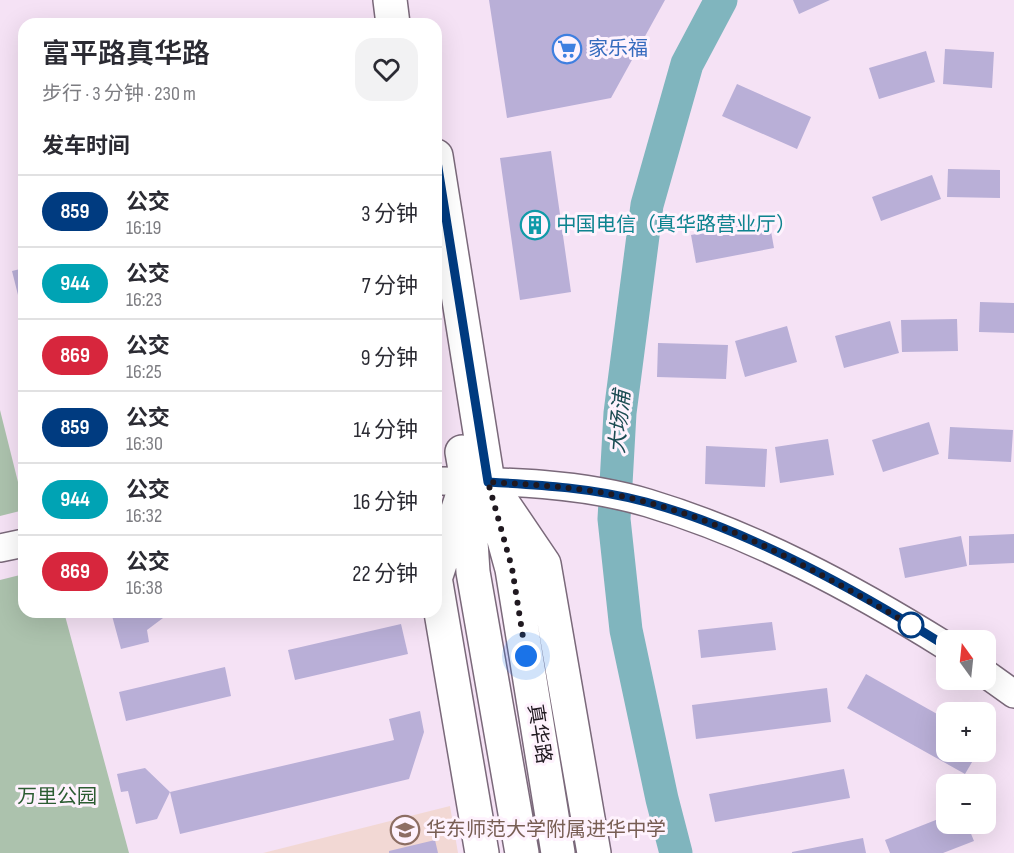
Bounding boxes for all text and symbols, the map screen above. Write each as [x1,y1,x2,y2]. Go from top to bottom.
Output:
supermarket icon: 家乐福 [551,33,583,65]
place label: 家乐福 [588,37,648,61]
text: 富平路真华路 [42,38,210,71]
button: heart [355,38,418,101]
text: 步行 · 3 分钟 · 230 m [42,82,196,106]
text: 发车时间 [42,133,130,160]
text: 公交 [126,189,170,216]
text: 859 [60,199,90,224]
text: 3 分钟 [361,201,418,228]
building icon: 中国电信（真华路营业厅） [519,209,551,241]
place label: 中国电信（真华路营业厅） [556,213,796,237]
text: 16:19 [126,216,161,240]
text: 公交 [126,261,170,288]
text: 944 [60,271,90,296]
text: 7 分钟 [362,273,418,300]
text: 16:23 [126,288,162,312]
text: 公交 [126,333,170,360]
text: 869 [60,343,90,368]
text: 9 分钟 [361,345,418,372]
text: 16:25 [126,360,162,384]
water label: 大场浦 [605,387,635,454]
text: 公交 [126,405,170,432]
text: 859 [60,415,90,440]
text: 14 分钟 [354,417,418,444]
text: 16:30 [126,432,163,456]
text: 公交 [126,477,170,504]
text: 944 [60,487,90,512]
text: 16 分钟 [353,489,418,516]
text: 16:32 [126,504,162,528]
text: 公交 [126,549,170,576]
text: 869 [60,559,90,584]
text: 22 分钟 [352,561,418,588]
text: 16:38 [126,576,163,600]
unlabelled marker [898,612,924,638]
north arrow [936,630,996,690]
map controls [936,630,996,834]
your location [511,641,541,671]
street label: 真华路 [522,702,556,766]
button: + [936,702,996,762]
button: − [936,774,996,834]
park label: 万里公园 [17,785,97,809]
school or university icon: 华东师范大学附属进华中学 [389,814,421,846]
place label: 华东师范大学附属进华中学 [426,818,666,842]

